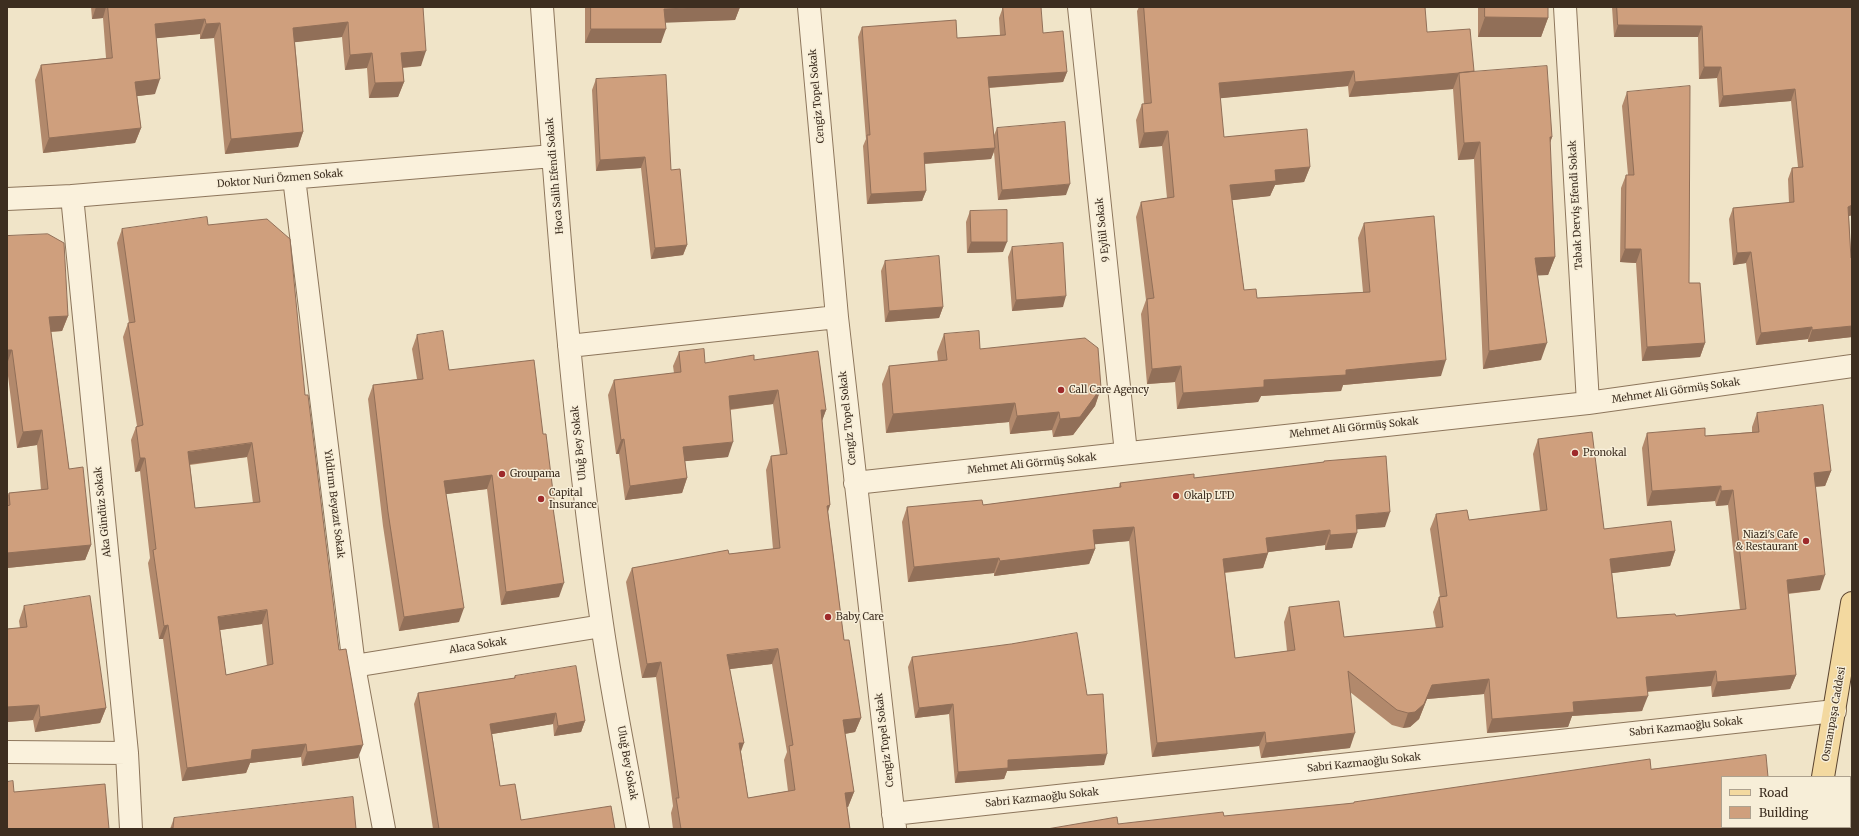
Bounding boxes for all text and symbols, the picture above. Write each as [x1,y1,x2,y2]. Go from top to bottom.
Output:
street label: Cengiz Topel Sokak [807,48,827,144]
street label: Hoca Salih Efendi Sokak [544,117,566,235]
street label: Tabak Derviş Efendi Sokak [1567,140,1585,270]
street label: Doktor Nuri Özmen Sokak [216,168,344,190]
street label: 9 Eylül Sokak [1094,197,1112,263]
street label: Cengiz Topel Sokak [837,370,859,466]
street label: Mehmet Ali Görmüş Sokak [1611,376,1741,406]
place label: Call Care Agency [1069,384,1149,396]
marker: Call Care Agency [1056,385,1066,395]
street label: Uluğ Bey Sokak [569,405,589,481]
street label: Mehmet Ali Görmüş Sokak [1289,415,1419,441]
place label: Pronokal [1583,447,1627,459]
marker: Pronokal [1570,448,1580,458]
street label: Yıldirım Beyazıt Sokak [321,449,347,559]
street label: Mehmet Ali Görmüş Sokak [967,451,1097,477]
street label: Aka Gündüz Sokak [92,466,114,558]
place label: Groupama [510,468,560,480]
marker: Groupama [497,469,507,479]
place label: Capital Insurance [549,487,597,510]
place label: Okalp LTD [1184,490,1234,502]
marker: Okalp LTD [1171,491,1181,501]
marker: Capital Insurance [536,494,546,504]
place label: Niazi's Cafe & Restaurant [1735,529,1798,552]
marker: Niazi's Cafe & Restaurant [1801,536,1811,546]
place label: Baby Care [836,611,884,623]
marker: Baby Care [823,612,833,622]
street label: Alaca Sokak [448,636,508,656]
street label: Osmanpaşa Caddesi [1820,666,1848,762]
street label: Cengiz Topel Sokak [873,692,897,788]
street label: Sabri Kazmaoğlu Sokak [1629,715,1743,739]
street label: Uluğ Bey Sokak [615,725,639,801]
street label: Sabri Kazmaoğlu Sokak [1307,751,1421,775]
legend [1721,776,1851,828]
text: Road [1759,785,1788,800]
street label: Sabri Kazmaoğlu Sokak [985,786,1099,810]
text: Building [1759,805,1808,820]

